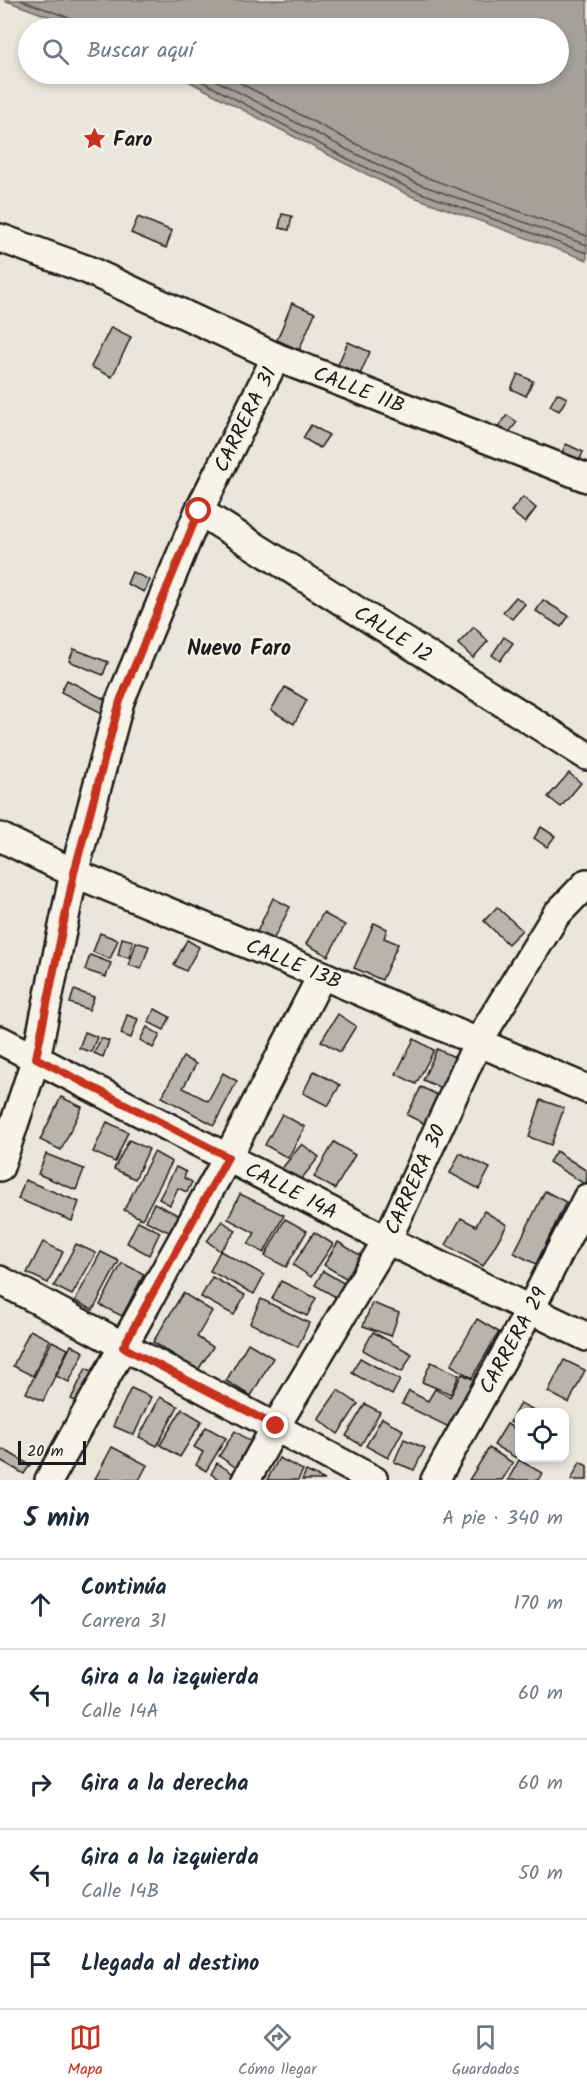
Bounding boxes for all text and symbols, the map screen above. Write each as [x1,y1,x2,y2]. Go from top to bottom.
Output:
search box [18,18,569,84]
text: Buscar aquí [87,34,194,69]
icon: search [39,35,72,68]
place label: Faro [113,124,153,157]
place icon: Faro [82,126,108,152]
street label: CALLE 11B [308,358,409,423]
street label: CARRERA 31 [206,361,287,478]
route start [185,497,211,523]
street label: CALLE 12 [347,598,439,672]
district label: Nuevo Faro [187,632,291,667]
street label: CALLE 13B [240,930,346,999]
street label: CARRERA 30 [377,1120,456,1241]
street label: CALLE 14A [239,1154,343,1230]
street label: CARRERA 29 [471,1282,557,1401]
map controls [515,1408,569,1462]
button: locate [515,1408,569,1462]
route end [262,1412,288,1438]
scale bar [18,1438,86,1466]
text: 20 m [27,1439,63,1464]
text: 5 min [24,1498,90,1540]
text: A pie · 340 m [442,1503,563,1535]
text: Continúa [81,1571,166,1606]
icon: ahead [24,1588,57,1621]
text: 170 m [514,1588,563,1620]
text: Carrera 31 [81,1606,166,1638]
text: Gira a la izquierda [81,1661,259,1696]
icon: left [24,1678,57,1711]
text: 60 m [518,1678,563,1710]
text: Calle 14A [81,1696,159,1728]
text: Gira a la derecha [81,1767,248,1802]
icon: right [24,1768,57,1801]
text: 60 m [518,1768,563,1800]
text: Gira a la izquierda [81,1841,259,1876]
icon: left [24,1858,57,1891]
text: 50 m [518,1858,563,1890]
text: Calle 14B [81,1876,159,1908]
text: Llegada al destino [81,1947,259,1982]
icon: arrive [24,1948,57,1981]
tab: Mapa [68,2021,103,2082]
tab: Cómo llegar [238,2021,317,2082]
tab: Guardados [452,2021,519,2082]

